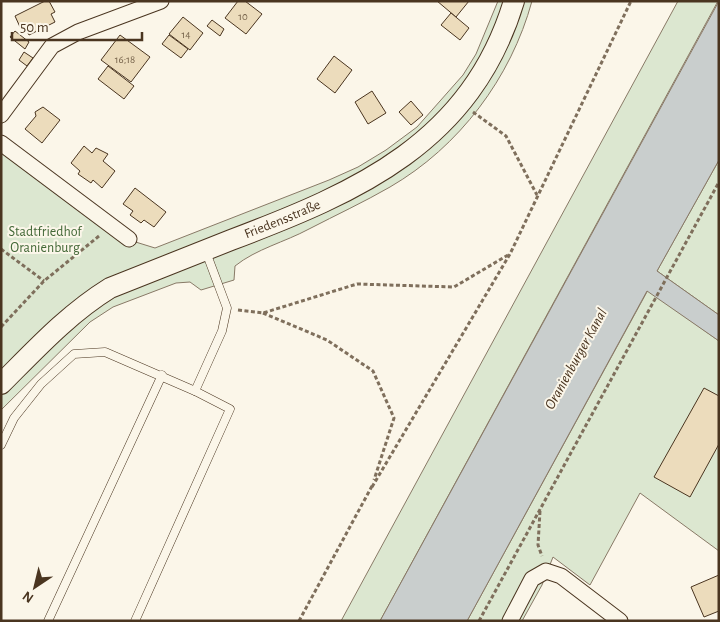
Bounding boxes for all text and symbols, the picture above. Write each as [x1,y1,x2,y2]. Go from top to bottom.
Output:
scale bar [12,10,142,42]
house number: 10 [238,11,248,22]
text: 50 m [20,20,49,35]
house number: 14 [181,29,191,40]
house number: 16;18 [115,54,135,65]
street label: Friedensstraße [242,197,323,241]
park label: Stadtfriedhof Oranienburg [8,225,82,255]
water label: Oranienburger Kanal [542,306,610,412]
north arrow [10,562,60,612]
text: N [20,588,36,605]

